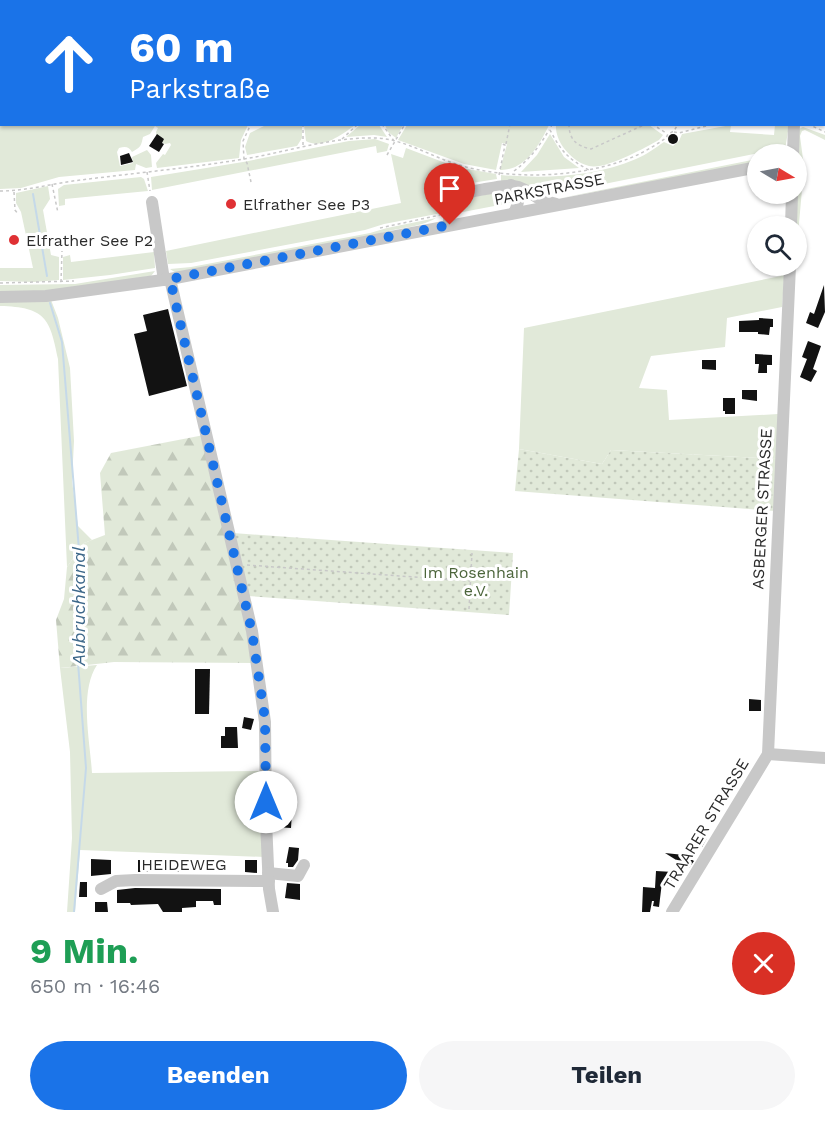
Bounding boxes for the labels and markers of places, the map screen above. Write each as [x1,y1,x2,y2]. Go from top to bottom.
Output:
pin [424,163,475,225]
place label: Elfrather See P3 [243,195,370,214]
marker: Elfrather See P3 [224,197,238,211]
place label: Elfrather See P2 [26,231,153,250]
marker: Elfrather See P2 [7,233,21,247]

